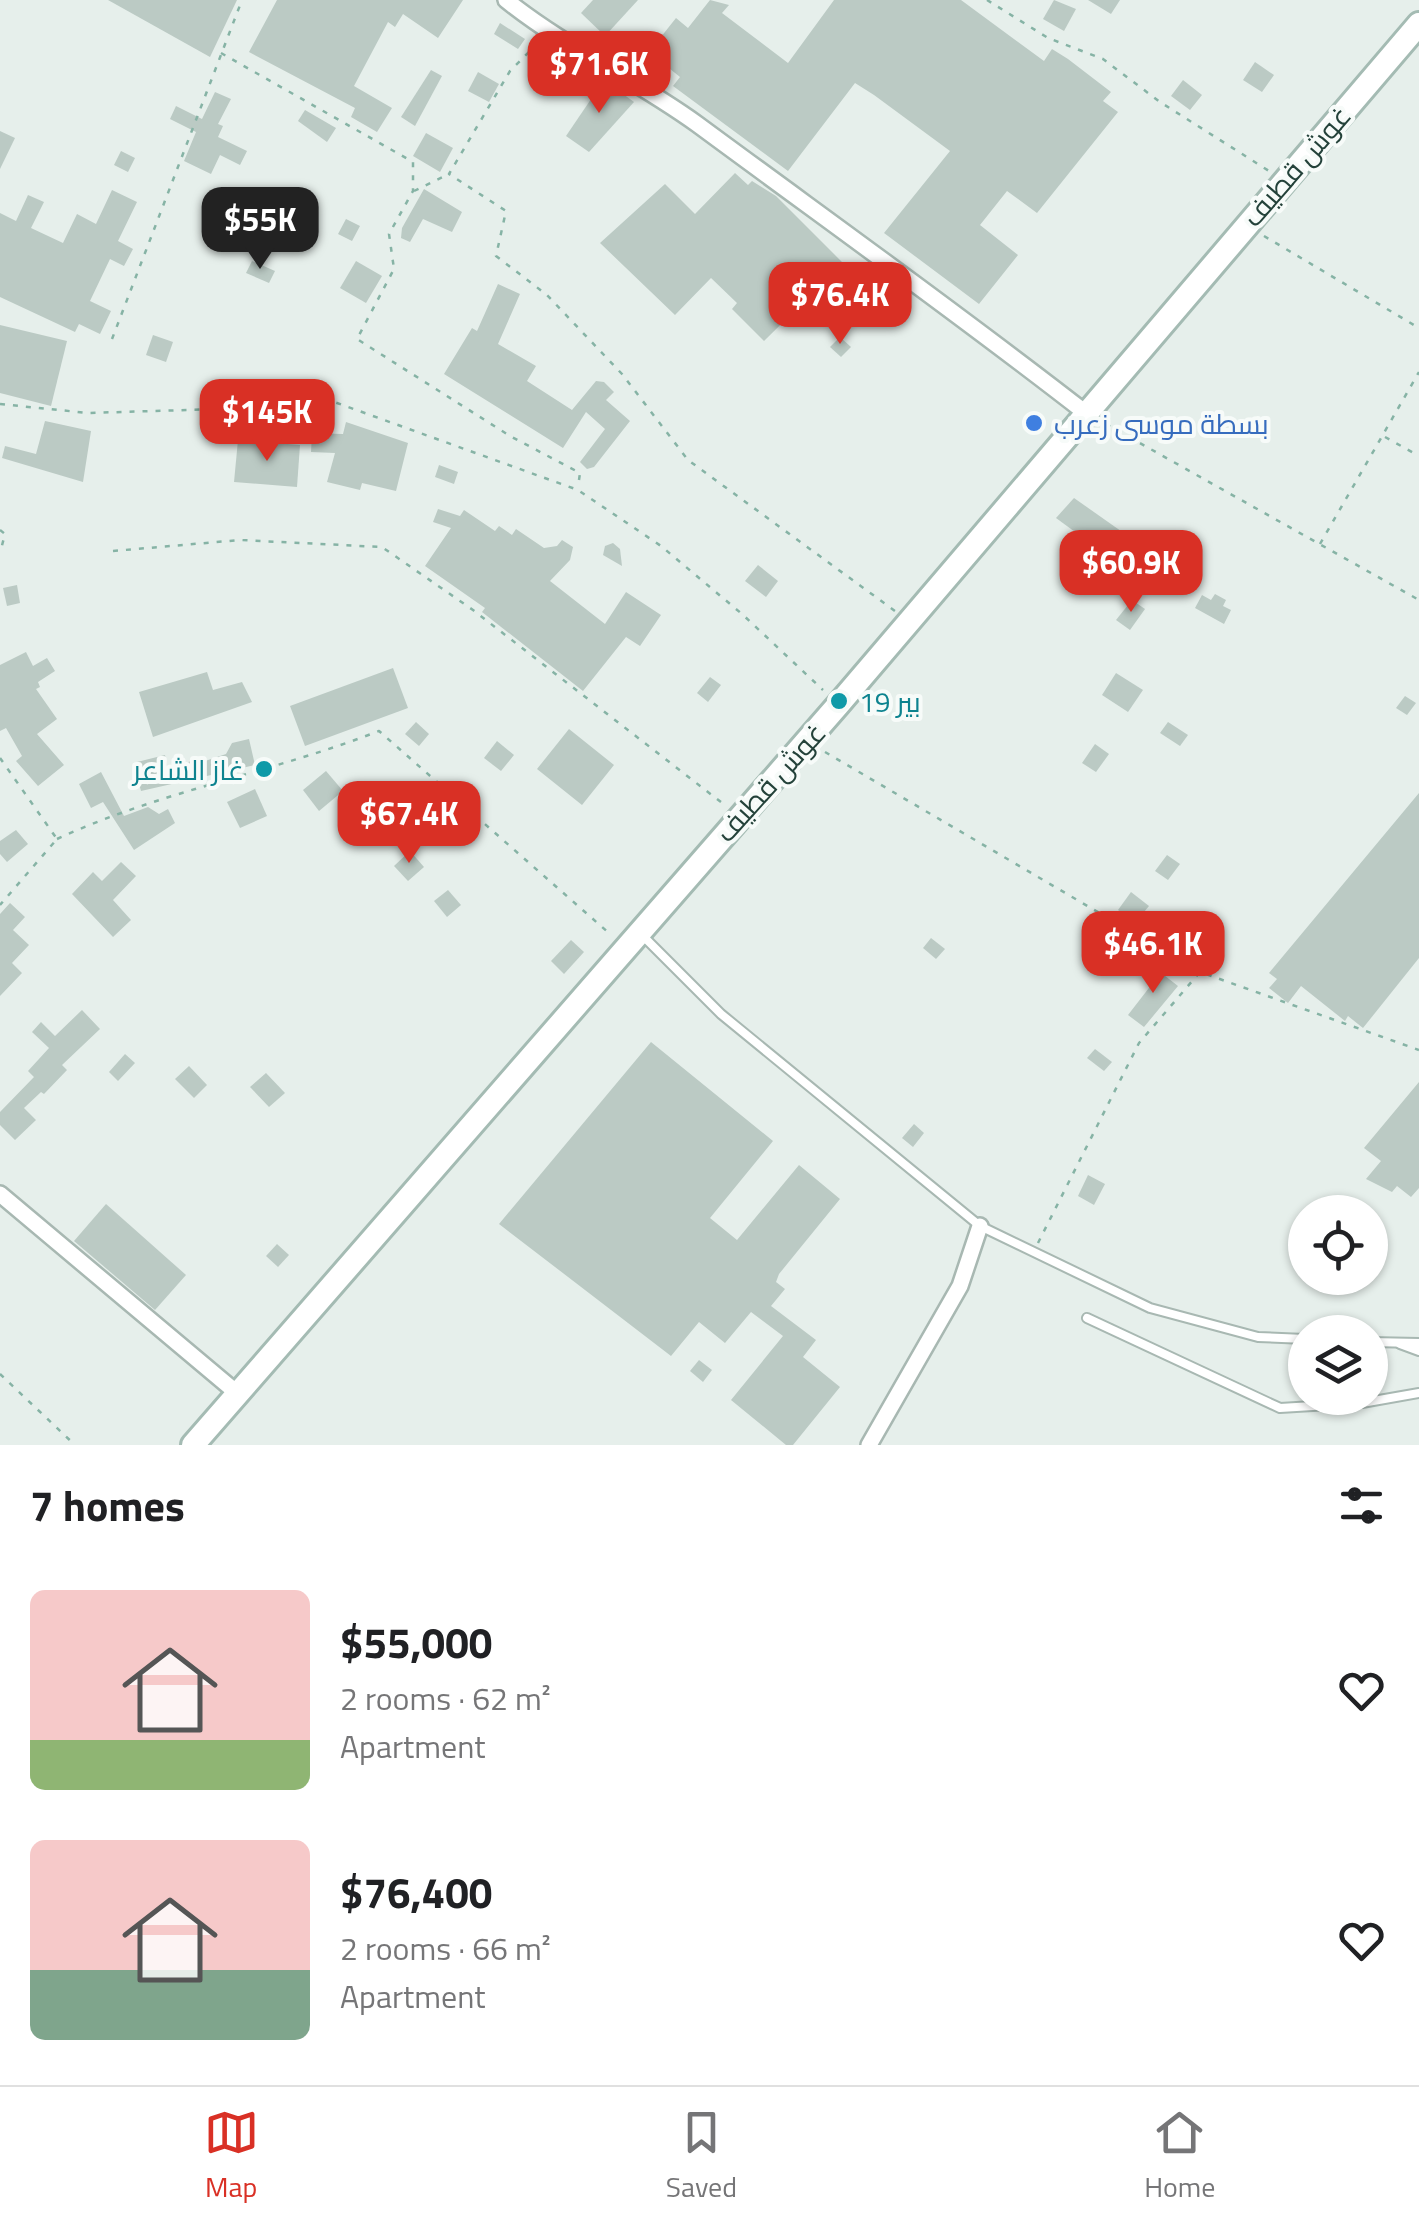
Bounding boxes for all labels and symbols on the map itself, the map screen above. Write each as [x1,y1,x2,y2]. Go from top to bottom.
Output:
pin: $71.6K [518,31,680,116]
street label: غوش قطيف [1231,96,1361,236]
pin: $55K [201,187,319,272]
pin: $76.4K [759,262,921,347]
pin: $145K [197,379,337,464]
place label: بسطة موسى زعرب [1054,402,1269,445]
marker: بسطة موسى زعرب [1023,412,1045,434]
pin: $60.9K [1050,530,1212,615]
place label: بير 19 [859,680,921,723]
marker: بير 19 [828,690,850,712]
street label: غوش قطيف [704,712,836,852]
place label: غاز الشاعر [131,748,244,791]
marker: غاز الشاعر [253,758,275,780]
pin: $67.4K [328,781,490,866]
pin: $46.1K [1072,911,1234,996]

